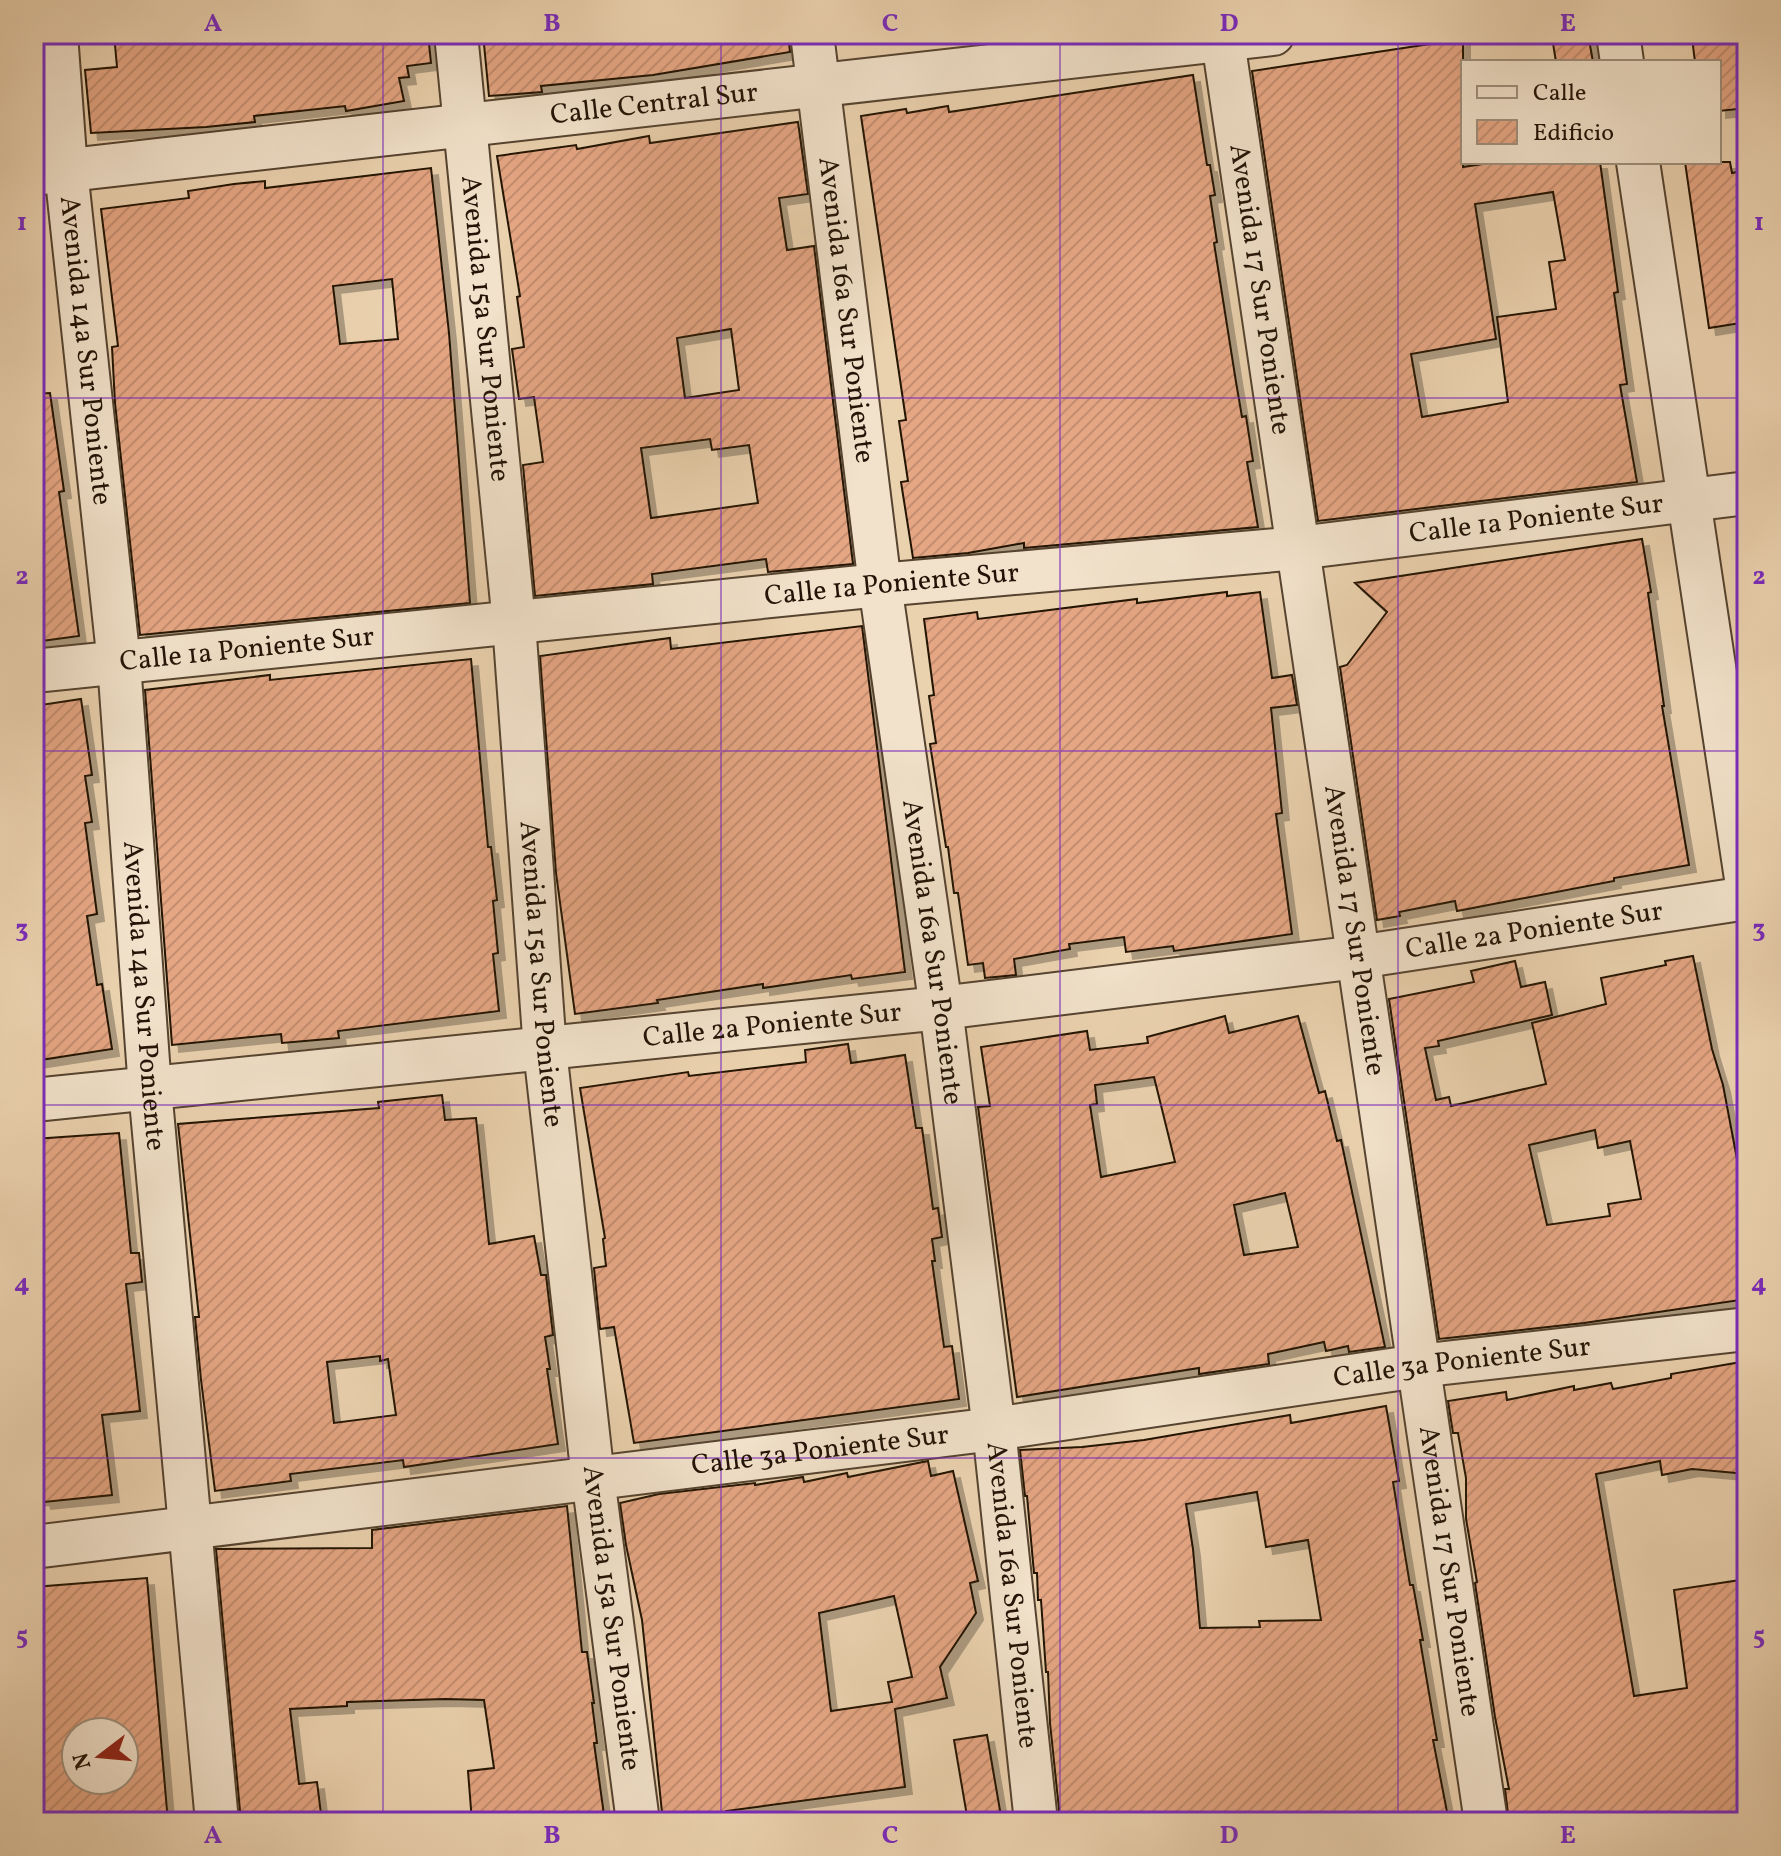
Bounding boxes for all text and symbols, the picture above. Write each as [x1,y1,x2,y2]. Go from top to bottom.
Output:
text: A [204,6,223,42]
text: B [543,6,561,42]
text: C [882,6,898,42]
text: D [1219,6,1239,42]
text: E [1560,6,1576,42]
legend [1461,60,1721,164]
street label: Calle Central Sur [548,73,760,135]
text: Calle [1533,77,1586,111]
text: Edificio [1533,117,1614,151]
street label: Avenida 17 Sur Poniente [1219,141,1300,437]
street label: Avenida 16a Sur Poniente [808,155,884,465]
street label: Avenida 15a Sur Poniente [451,174,519,483]
street label: Avenida 14a Sur Poniente [49,194,121,507]
text: 1 [17,205,27,241]
text: 1 [1754,205,1764,241]
street label: Calle 1a Poniente Sur [1407,484,1666,554]
street label: Calle 1a Poniente Sur [762,553,1021,616]
text: 2 [15,559,29,595]
text: 2 [1752,559,1766,595]
street label: Calle 1a Poniente Sur [118,617,376,682]
street label: Avenida 17 Sur Poniente [1314,782,1395,1078]
street label: Avenida 16a Sur Poniente [892,797,973,1107]
street label: Avenida 15a Sur Poniente [509,819,573,1129]
street label: Avenida 14a Sur Poniente [113,840,175,1153]
street label: Calle 2a Poniente Sur [1403,891,1666,969]
text: 3 [15,912,29,948]
text: 3 [1752,912,1766,948]
street label: Calle 2a Poniente Sur [641,993,904,1058]
text: 4 [14,1266,30,1302]
text: 4 [1751,1266,1767,1302]
street label: Calle 3a Poniente Sur [1331,1327,1593,1398]
street label: Calle 3a Poniente Sur [689,1415,951,1486]
street label: Avenida 17 Sur Poniente [1408,1423,1490,1719]
street label: Avenida 16a Sur Poniente [976,1440,1048,1750]
street label: Avenida 15a Sur Poniente [572,1463,651,1773]
text: 5 [16,1619,28,1655]
text: 5 [1753,1619,1765,1655]
north arrow [60,1716,140,1796]
text: N [66,1749,100,1773]
text: A [204,1818,223,1854]
text: B [543,1818,561,1854]
text: C [882,1818,898,1854]
text: D [1219,1818,1239,1854]
text: E [1560,1818,1576,1854]

